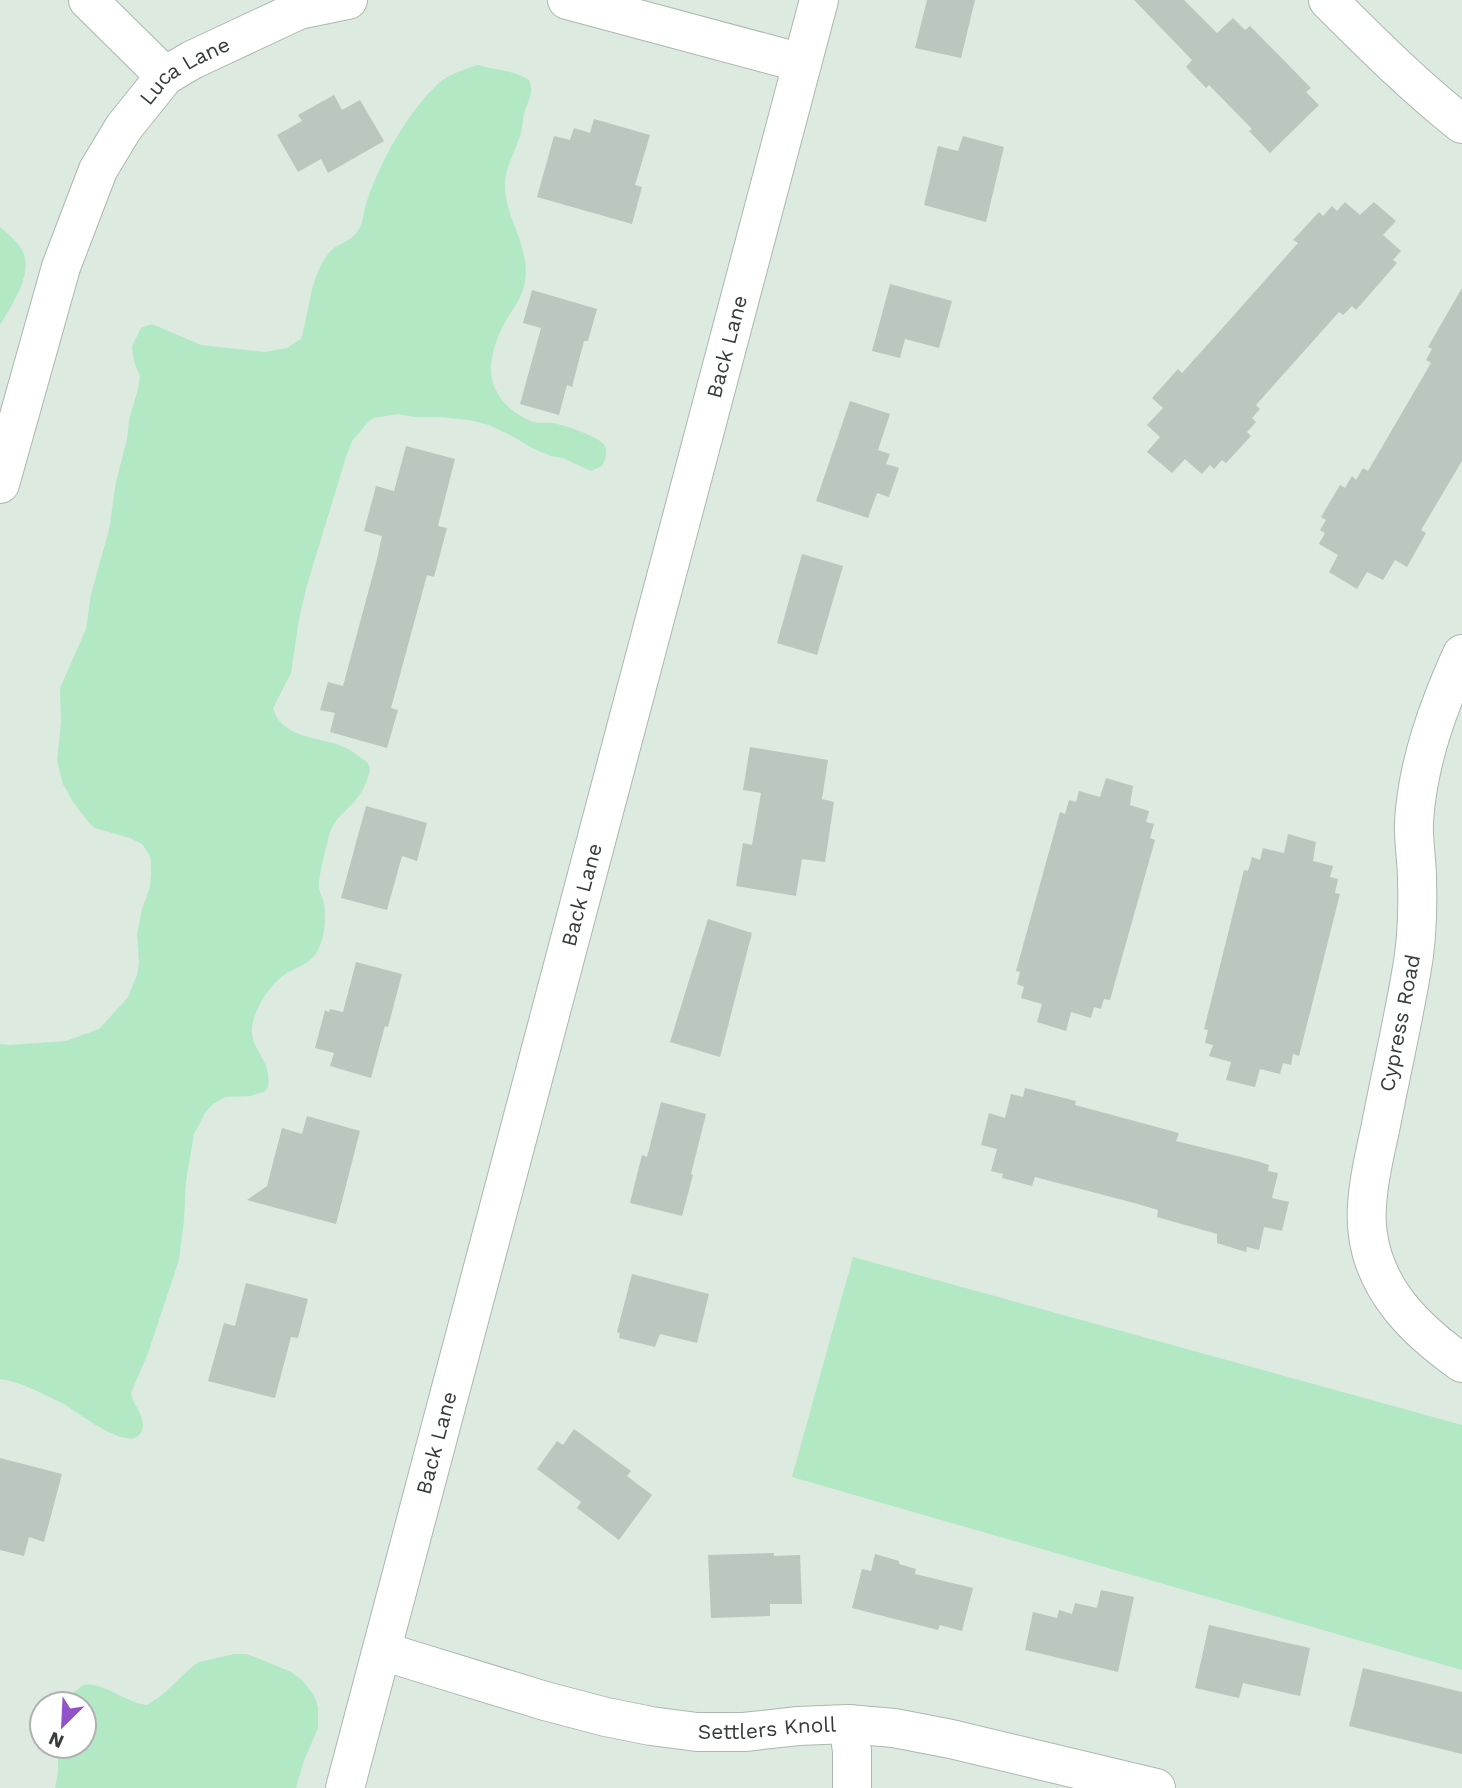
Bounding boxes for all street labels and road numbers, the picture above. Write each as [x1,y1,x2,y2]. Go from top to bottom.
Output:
street label: Luca Lane [134,31,234,110]
street label: Back Lane [701,292,752,401]
street label: Back Lane [556,840,607,949]
street label: Cypress Road [1374,952,1425,1094]
street label: Back Lane [410,1389,462,1497]
street label: Settlers Knoll [698,1711,837,1744]

